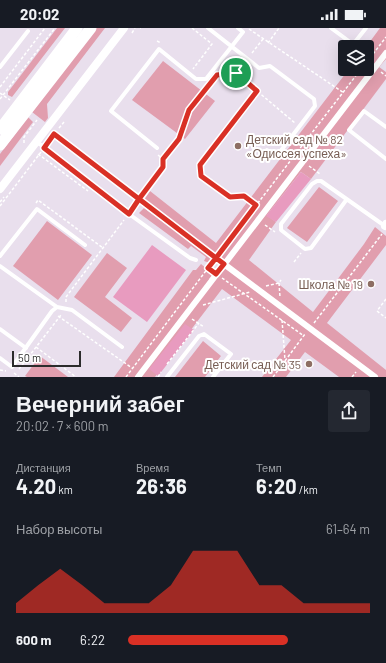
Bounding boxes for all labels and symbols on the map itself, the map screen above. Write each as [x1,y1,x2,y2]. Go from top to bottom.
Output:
pin [219,56,253,90]
place label: Детский сад № 82 «Одиссея успеха» [246,132,347,161]
marker: Детский сад № 82 «Одиссея успеха» [233,141,243,151]
place label: Школа № 19 [298,277,363,291]
marker: Школа № 19 [366,279,376,289]
scale bar [12,349,81,368]
place label: Детский сад № 35 [204,357,301,372]
marker: Детский сад № 35 [304,359,314,369]

